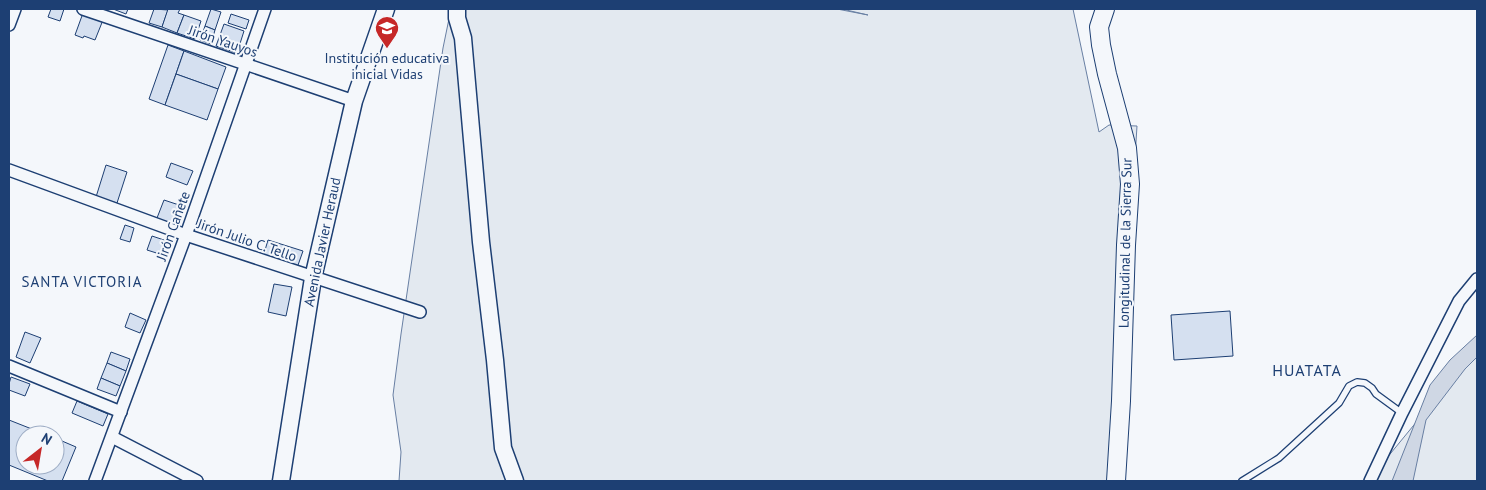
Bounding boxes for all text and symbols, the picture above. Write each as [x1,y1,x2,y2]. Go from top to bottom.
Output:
school or university icon: Institución educativa inicial Vidas [374,15,400,49]
street label: Jirón Yauyos [185,20,260,61]
place label: Institución educativa inicial Vidas [324,49,450,83]
street label: Longitudinal de la Sierra Sur [1115,158,1135,328]
street label: Avenida Javier Heraud [300,176,344,308]
street label: Jirón Cañete [152,189,194,264]
street label: Jirón Julio C. Tello [194,214,299,265]
district label: SANTA VICTORIA [22,272,142,291]
district label: HUATATA [1272,360,1342,380]
north arrow [15,425,65,475]
text: N [38,429,55,449]

